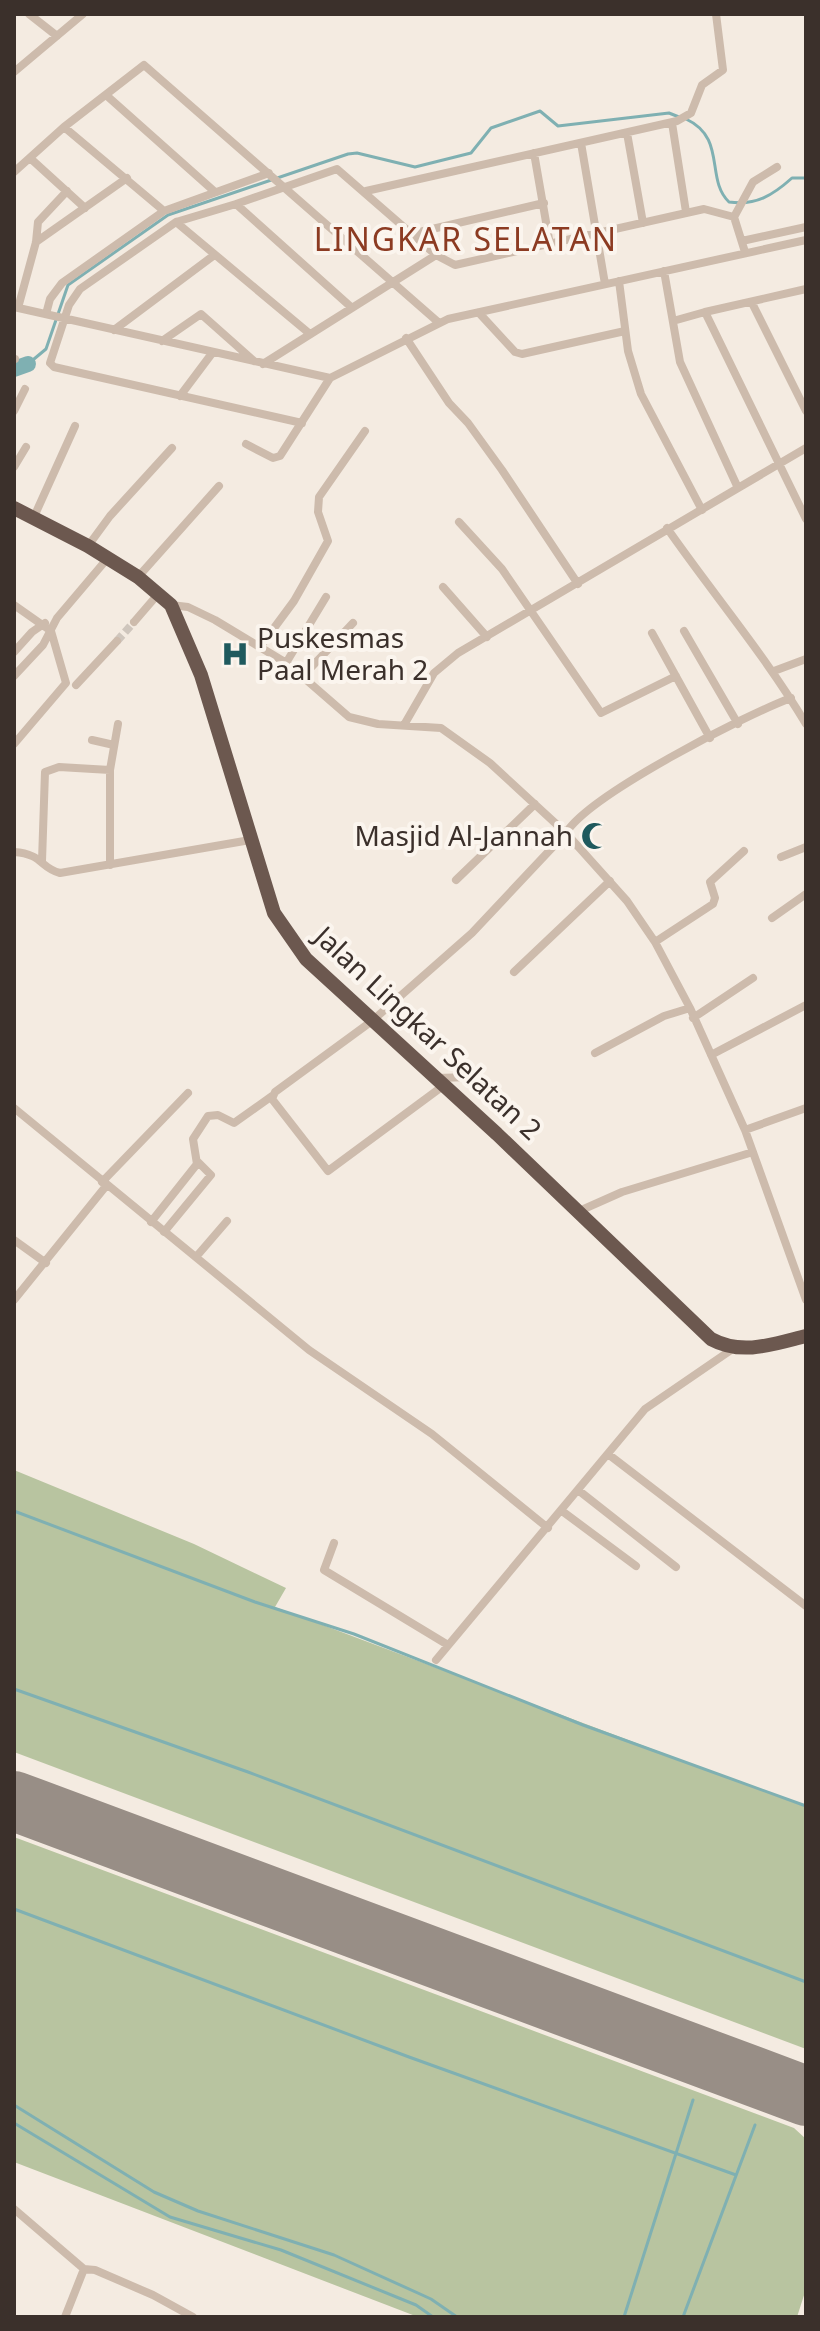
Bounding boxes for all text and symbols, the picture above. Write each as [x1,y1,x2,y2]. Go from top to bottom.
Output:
district label: LINGKAR SELATAN [314,217,618,260]
place label: Puskesmas Paal Merah 2 [257,618,428,688]
hospital icon: Puskesmas Paal Merah 2 [220,639,250,669]
place label: Masjid Al-Jannah [354,816,573,854]
mosque icon: Masjid Al-Jannah [580,821,610,851]
street label: Jalan Lingkar Selatan 2 [305,915,550,1148]

